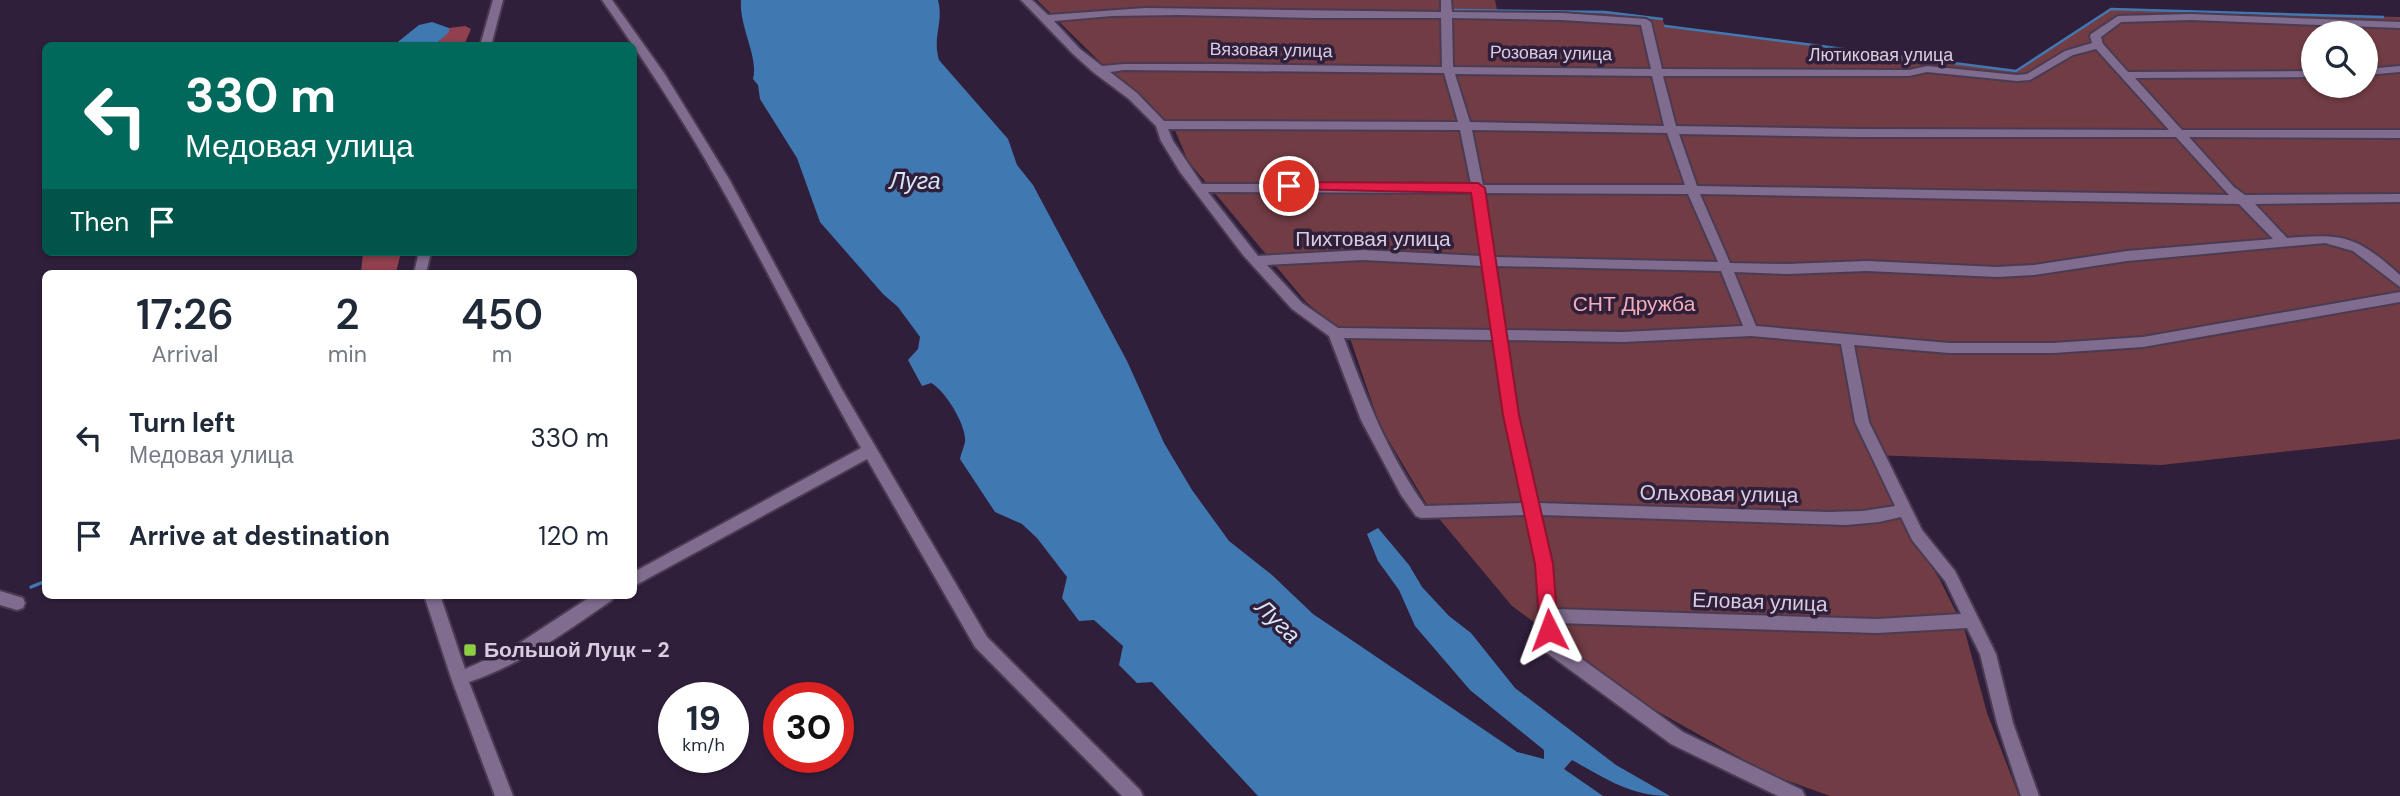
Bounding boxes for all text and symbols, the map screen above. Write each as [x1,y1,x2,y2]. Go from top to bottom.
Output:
map controls [2301,21,2378,98]
button: search [2301,21,2378,98]
street label: Вязовая улица [1209,37,1334,63]
street label: Розовая улица [1490,40,1613,66]
street label: Лютиковая улица [1809,43,1954,67]
text: 330 m [185,63,336,127]
icon: left [70,70,161,161]
text: Медовая улица [185,125,414,167]
pin [1259,156,1319,216]
water label: Луга [887,166,941,196]
icon: arrive [1270,167,1308,205]
icon: arrive [143,203,181,241]
text: Then [70,205,129,239]
street label: Пихтовая улица [1295,225,1451,253]
text: 17:26 [136,287,234,342]
text: 2 [335,287,360,342]
text: 450 [461,287,543,342]
park label: СНТ Дружба [1573,290,1696,318]
text: Arrival [151,339,218,369]
text: min [328,339,367,369]
text: m [492,339,512,369]
text: Turn left [129,406,236,440]
icon: left [70,419,108,457]
text: 330 m [530,421,609,455]
text: Медовая улица [129,440,293,470]
street label: Ольховая улица [1640,479,1799,509]
icon: arrive [70,517,108,555]
text: Arrive at destination [129,519,390,553]
text: 120 m [538,519,609,553]
street label: Еловая улица [1692,586,1828,618]
water label: Луга [1248,591,1307,650]
position arrow [1512,593,1586,667]
place label: Большой Луцк - 2 [484,636,670,664]
marker: Большой Луцк - 2 [462,642,478,658]
speed limit sign: 30 [763,682,854,773]
text: 19 [686,695,721,741]
text: km/h [682,733,725,757]

